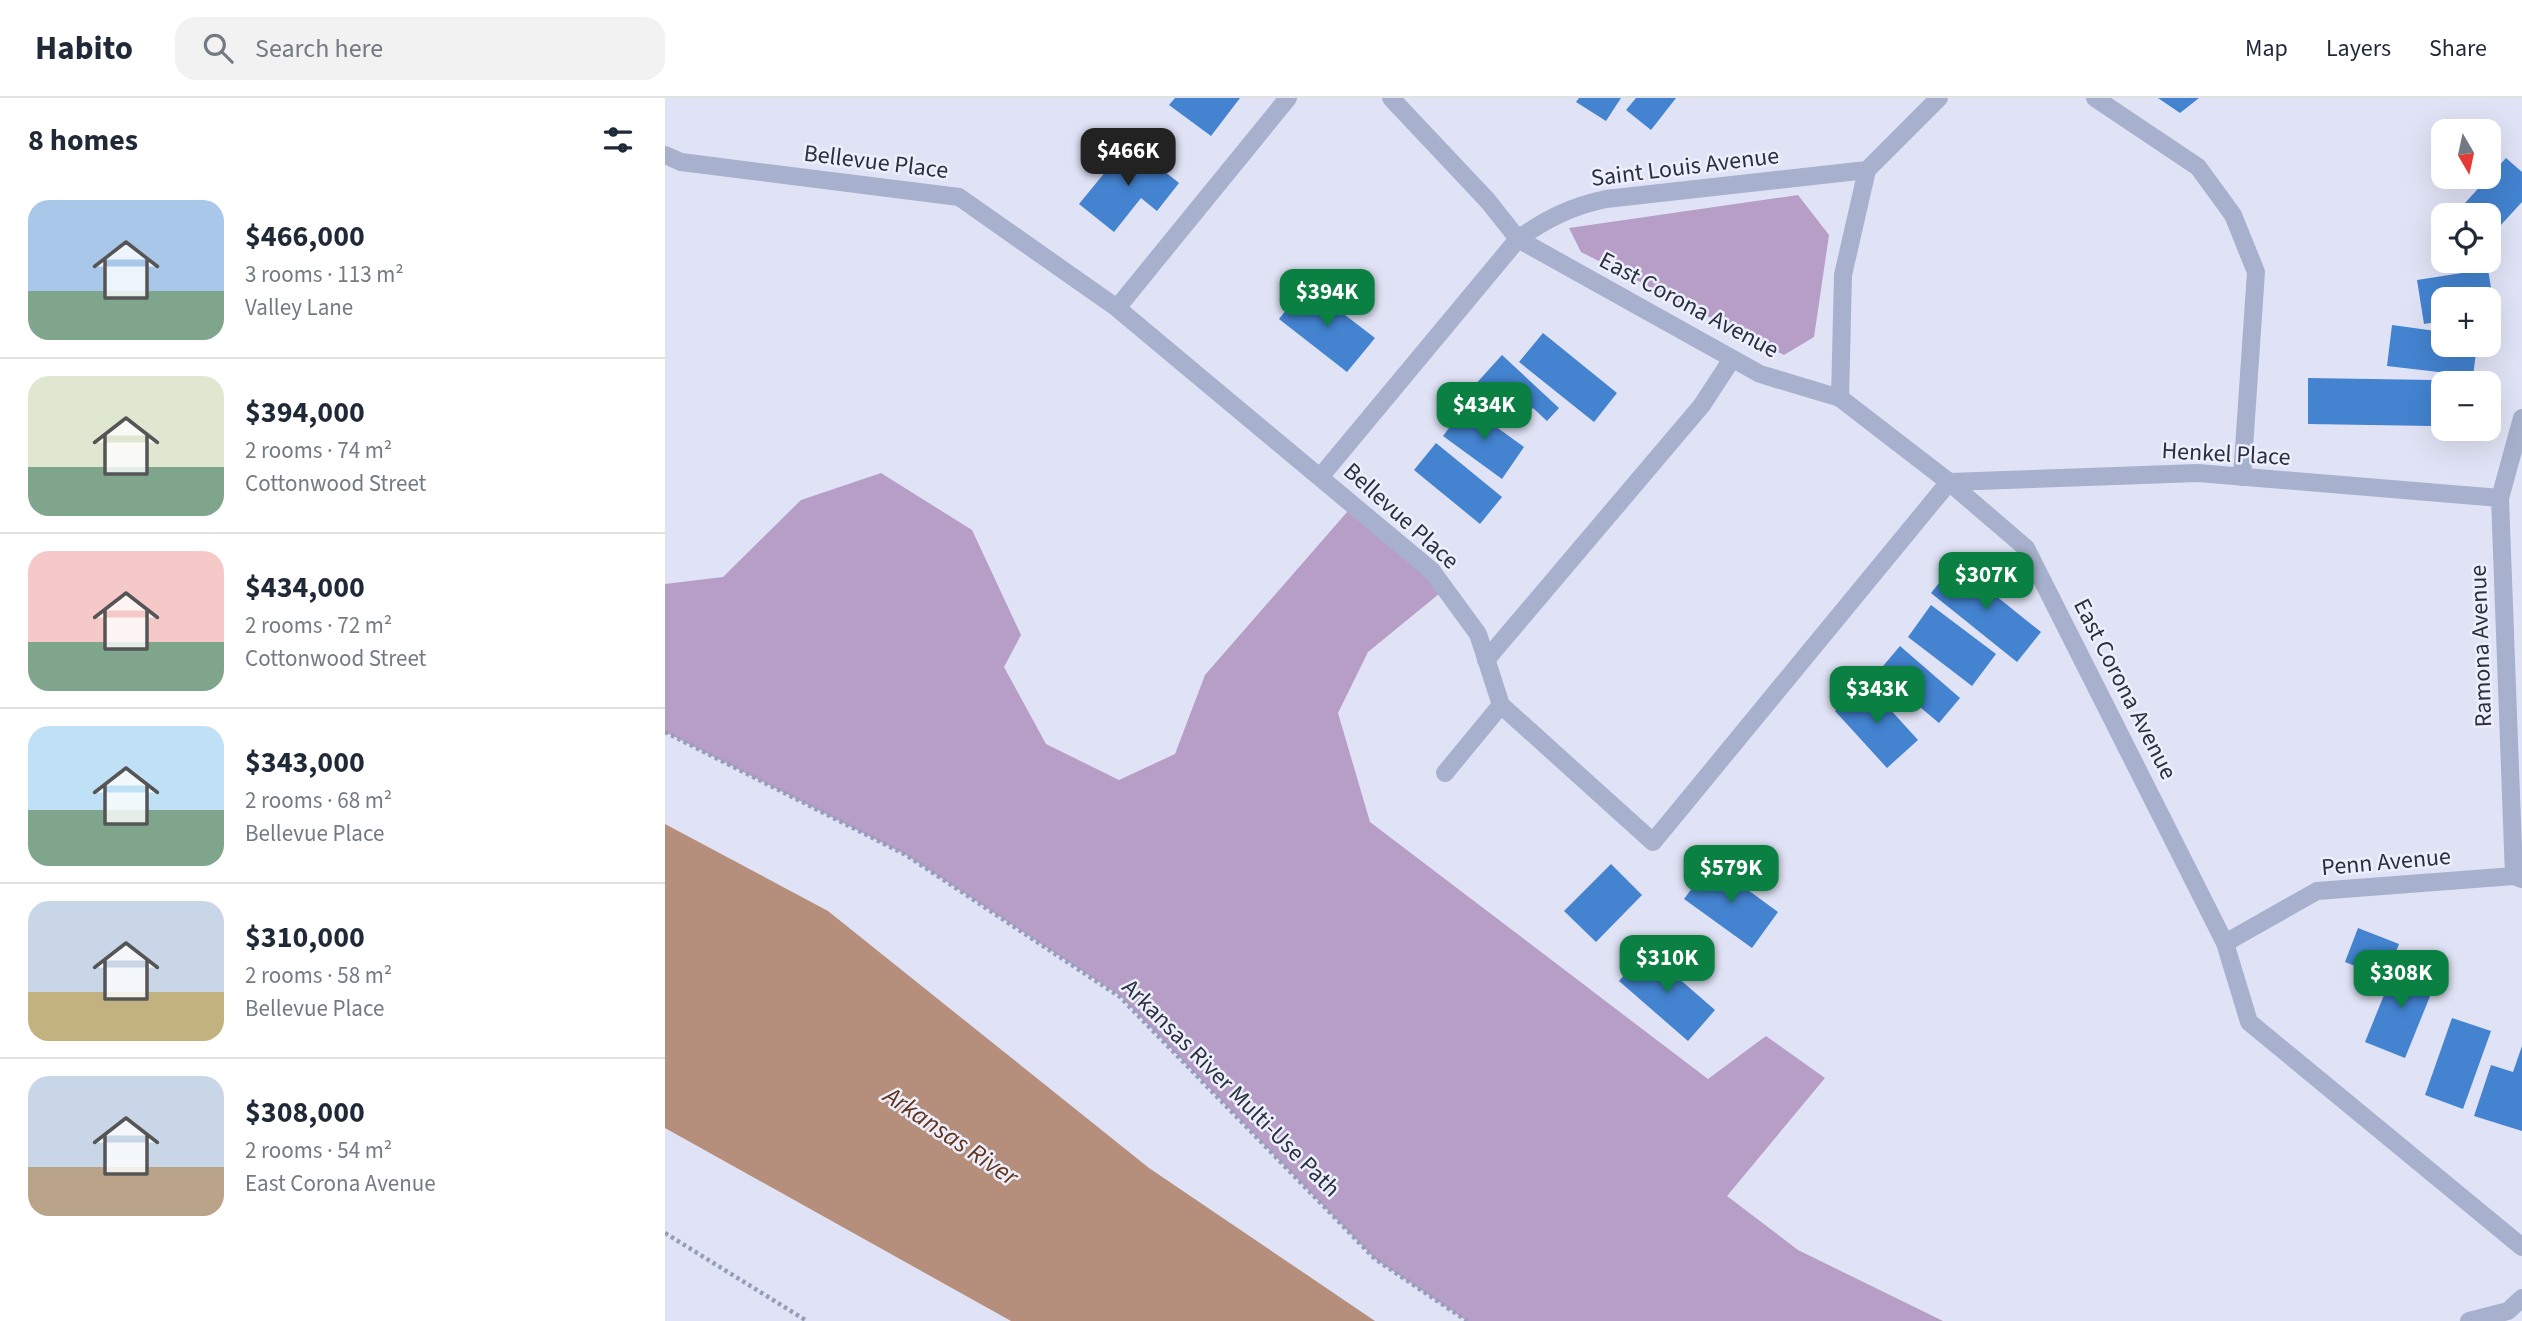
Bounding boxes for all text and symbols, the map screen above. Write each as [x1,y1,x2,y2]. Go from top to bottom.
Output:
search box [175,17,665,80]
text: Habito [35,25,133,72]
icon: search [199,29,237,67]
text: Search here [255,30,383,67]
text: Map [2245,31,2288,66]
text: Layers [2326,31,2391,66]
text: Share [2429,31,2487,66]
text: 8 homes [28,119,138,162]
north arrow [2431,119,2501,189]
map controls [2431,119,2501,441]
icon: filters [599,121,637,159]
pin: $466K [1079,129,1177,188]
text: $466K [1097,134,1159,167]
street label: Bellevue Place [802,136,950,188]
street label: Saint Louis Avenue [1589,138,1781,196]
button: locate [2431,203,2501,273]
text: $466,000 [245,215,365,258]
icon: home [84,228,168,312]
street label: East Corona Avenue [1593,243,1785,367]
text: 3 rooms · 113 m² [245,258,404,291]
pin: $394K [1278,270,1376,329]
text: $394K [1296,275,1358,308]
button: + [2431,287,2501,357]
text: Valley Lane [245,291,353,324]
button: − [2431,371,2501,441]
pin: $434K [1435,382,1533,442]
text: $434K [1453,388,1515,421]
text: $394,000 [245,391,365,434]
icon: home [84,404,168,488]
street label: Henkel Place [2161,433,2291,475]
text: 2 rooms · 74 m² [245,434,392,467]
street label: Bellevue Place [1335,454,1467,578]
text: Cottonwood Street [245,467,426,500]
pin: $307K [1937,552,2035,612]
text: $307K [1955,558,2017,591]
street label: Ramona Avenue [2461,564,2501,728]
text: $434,000 [245,566,365,609]
icon: home [84,579,168,663]
street label: East Corona Avenue [2064,592,2186,786]
text: 2 rooms · 72 m² [245,609,392,642]
text: Cottonwood Street [245,642,426,675]
pin: $343K [1828,666,1926,726]
text: $343K [1846,672,1908,705]
text: $343,000 [245,741,365,784]
icon: home [84,754,168,838]
text: 2 rooms · 68 m² [245,784,392,817]
text: Bellevue Place [245,817,384,850]
street label: Penn Avenue [2320,839,2452,885]
pin: $579K [1682,846,1780,905]
text: $579K [1700,851,1762,884]
text: $310,000 [245,916,365,959]
icon: home [84,929,168,1013]
pin: $310K [1618,936,1716,995]
text: $310K [1636,941,1698,974]
pin: $308K [2352,950,2450,1010]
text: $308K [2370,956,2432,989]
text: 2 rooms · 58 m² [245,959,392,992]
street label: Arkansas River Multi-Use Path [1114,971,1348,1205]
text: Bellevue Place [245,992,384,1025]
water label: Arkansas River [875,1076,1027,1195]
text: $308,000 [245,1091,365,1134]
icon: home [84,1104,168,1188]
text: 2 rooms · 54 m² [245,1134,392,1167]
text: East Corona Avenue [245,1167,436,1200]

